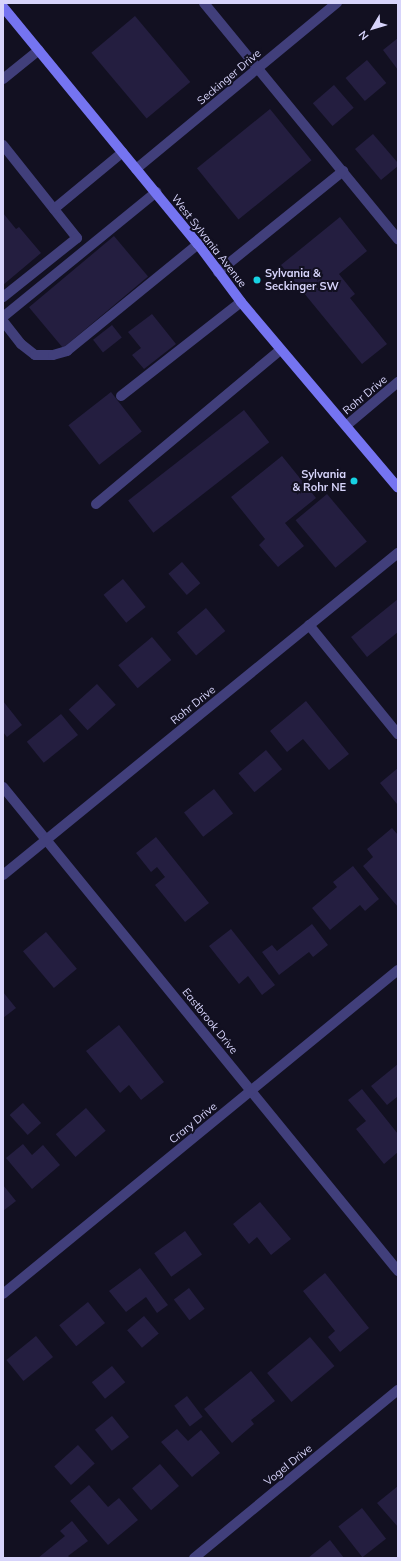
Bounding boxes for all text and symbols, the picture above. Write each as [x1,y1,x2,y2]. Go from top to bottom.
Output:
north arrow [353,8,393,48]
text: N [355,28,372,43]
street label: Seckinger Drive [194,47,264,107]
street label: West Sylvania Avenue [169,192,249,290]
place label: Sylvania & Seckinger SW [265,267,339,293]
marker: Sylvania & Seckinger SW [252,275,262,285]
street label: Rohr Drive [340,373,390,417]
place label: Sylvania & Rohr NE [293,468,346,494]
marker: Sylvania & Rohr NE [349,476,359,486]
street label: Rohr Drive [168,683,218,727]
street label: Eastbrook Drive [180,986,240,1056]
street label: Crary Drive [166,1100,220,1146]
street label: Vogel Drive [261,1442,315,1488]

